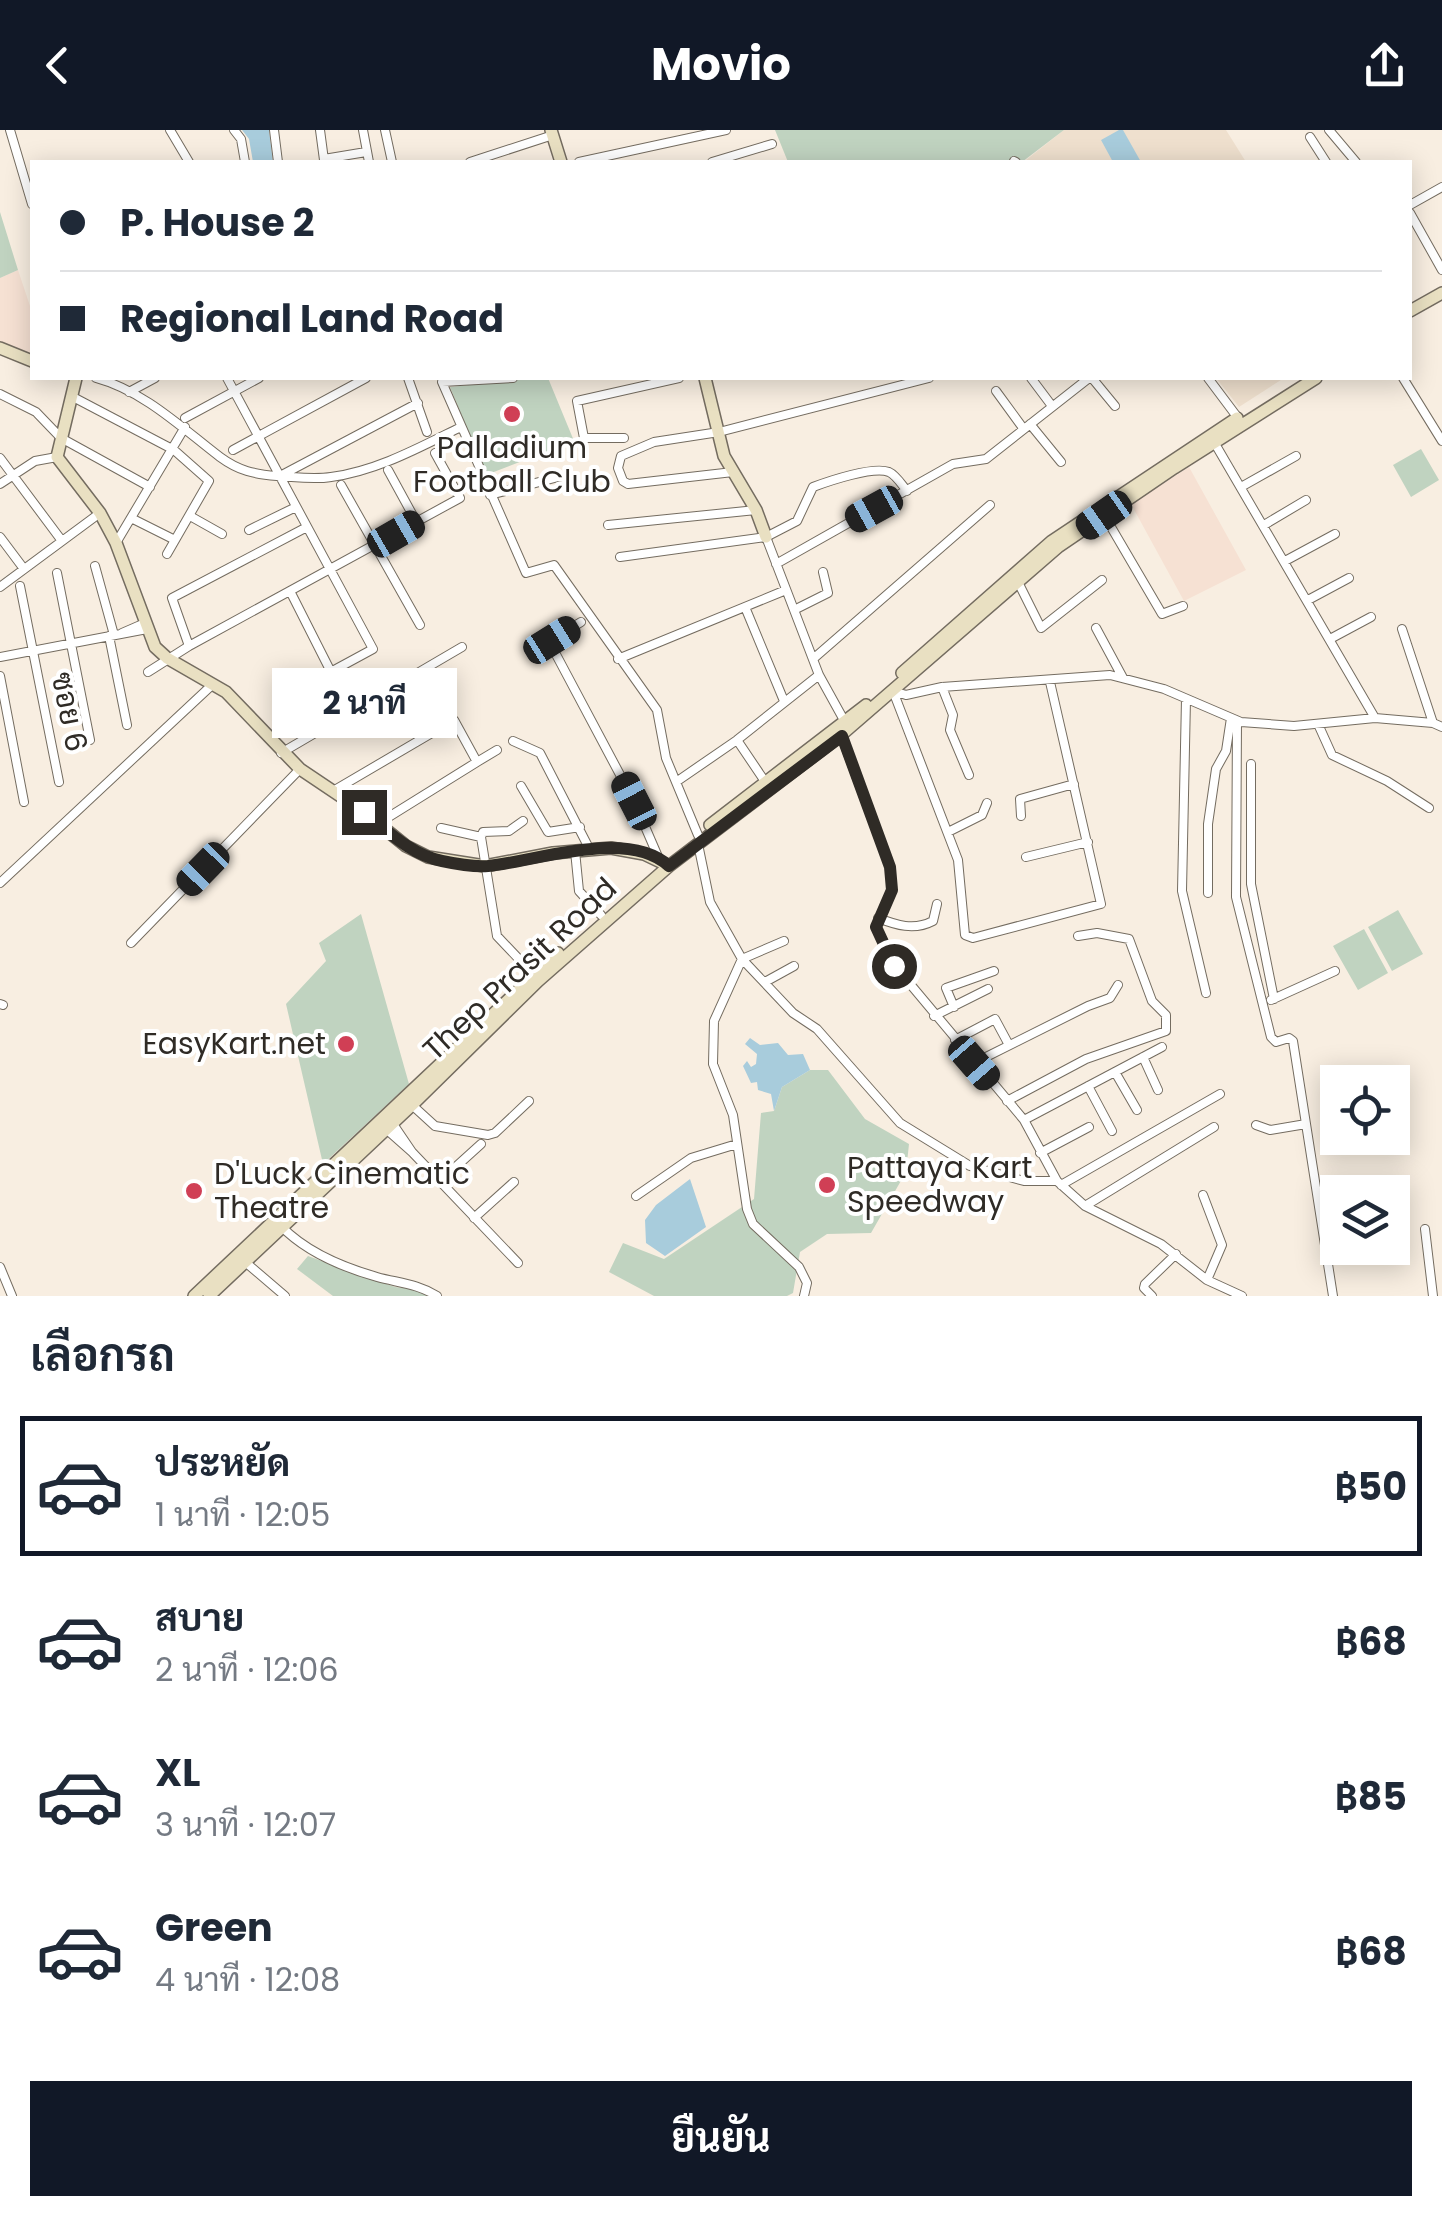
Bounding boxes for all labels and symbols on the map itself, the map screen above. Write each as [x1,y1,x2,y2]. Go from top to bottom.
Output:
marker: Palladium Football Club [501,403,523,425]
place label: Palladium Football Club [413,426,611,503]
car [840,481,908,537]
car [1071,486,1137,544]
car [363,506,429,562]
car [519,611,585,669]
callout: 2 นาที [272,667,456,737]
street label: ซอย 6 [41,668,98,755]
car [607,767,661,835]
route end [342,790,387,835]
car [171,837,235,901]
street label: Thep Prasit Road [413,867,626,1070]
route start [872,944,917,989]
place label: EasyKart.net [142,1022,326,1065]
car [943,1031,1005,1095]
marker: EasyKart.net [335,1033,357,1055]
place label: Pattaya Kart Speedway [847,1146,1032,1223]
place label: D'Luck Cinematic Theatre [214,1152,470,1229]
marker: Pattaya Kart Speedway [816,1174,838,1196]
marker: D'Luck Cinematic Theatre [183,1180,205,1202]

